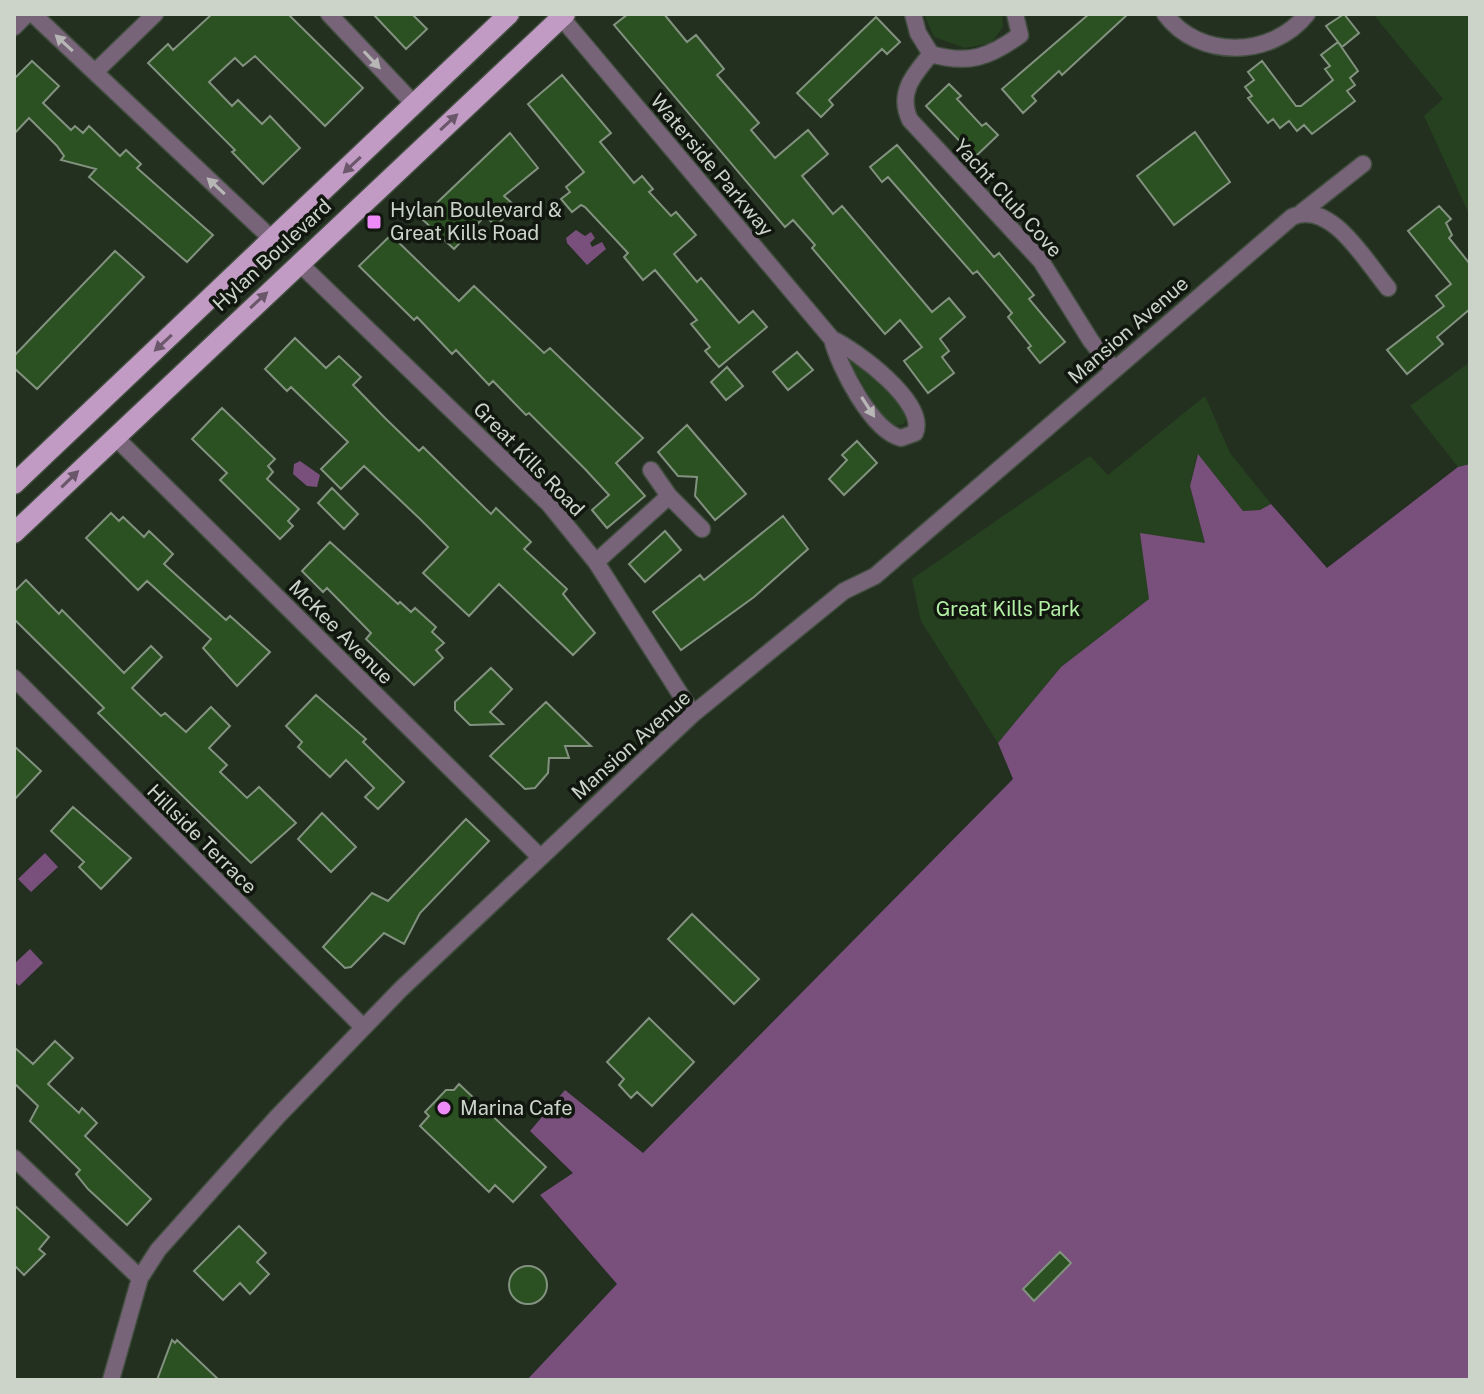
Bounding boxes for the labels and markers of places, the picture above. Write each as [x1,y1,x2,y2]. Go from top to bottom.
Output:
place label: Hylan Boulevard & Great Kills Road [390,198,562,245]
marker: Hylan Boulevard & Great Kills Road [365,213,383,231]
place label: Marina Cafe [460,1096,573,1120]
marker: Marina Cafe [435,1099,453,1117]

